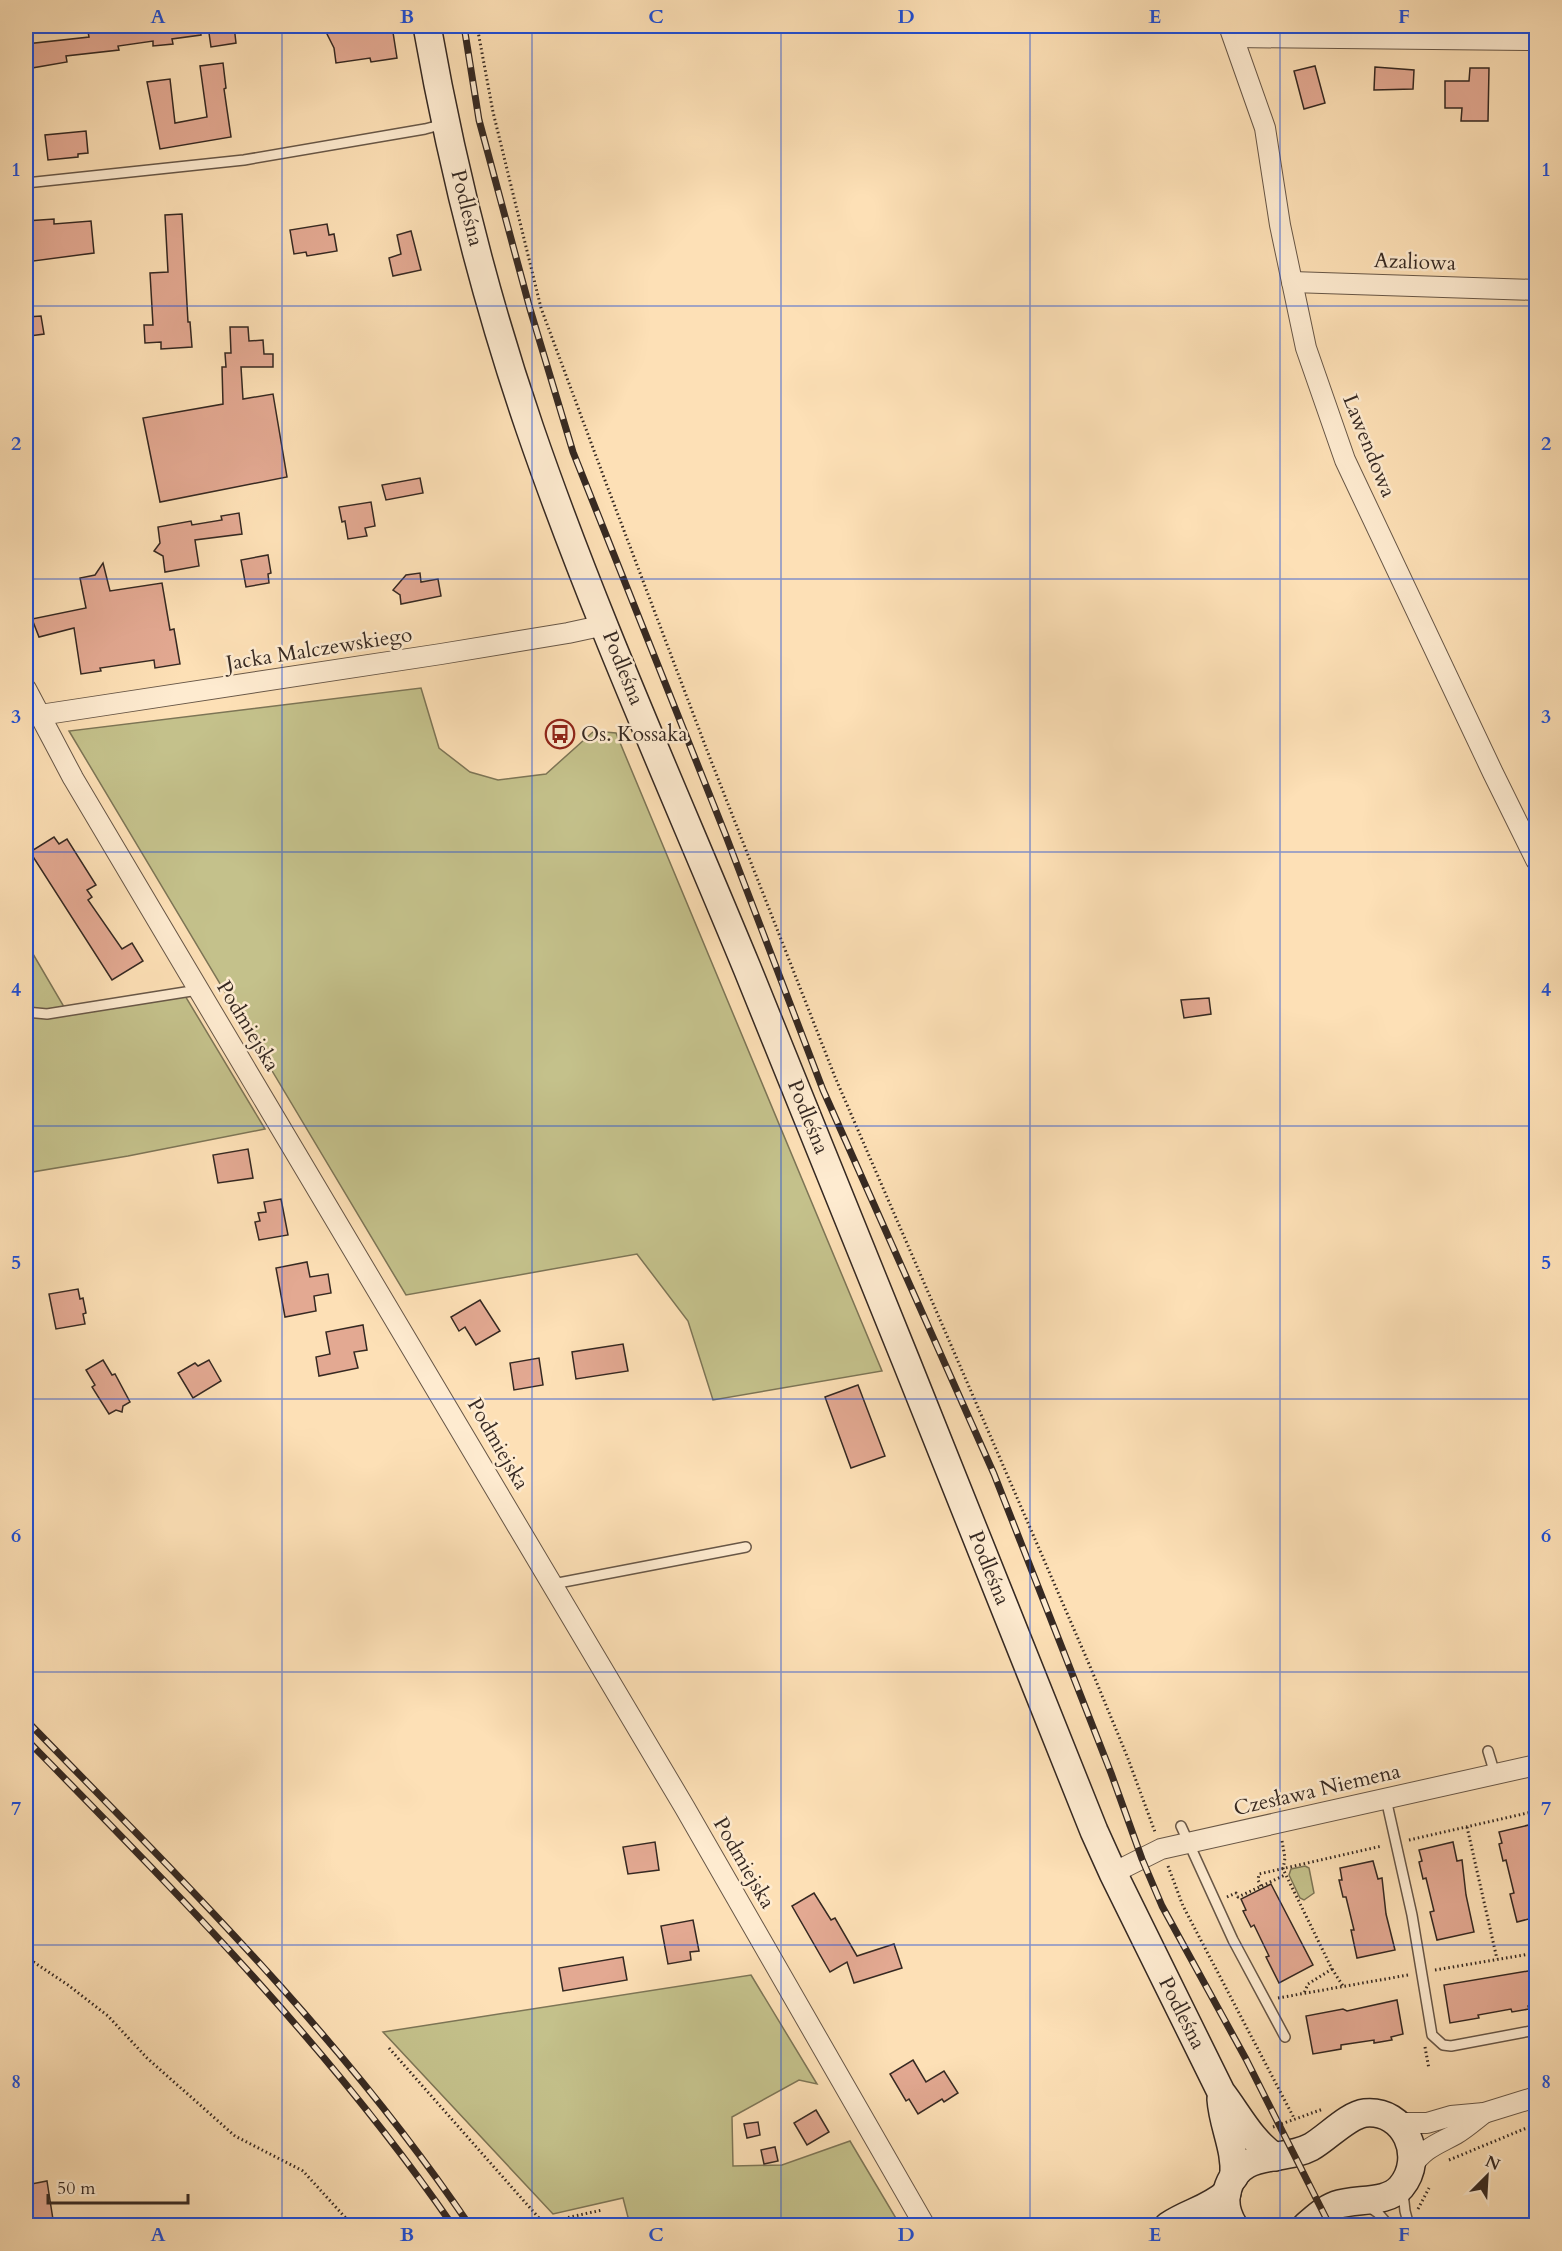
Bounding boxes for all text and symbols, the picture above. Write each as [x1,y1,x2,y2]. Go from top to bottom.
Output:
text: A [150,3,166,30]
text: B [400,3,414,30]
text: C [648,3,664,30]
text: D [897,3,915,30]
text: E [1149,3,1161,30]
text: F [1398,3,1410,30]
text: 1 [11,156,21,183]
text: 1 [1541,156,1551,183]
street label: Podleśna [444,167,490,249]
street label: Azaliowa [1374,246,1456,278]
street label: Lawendowa [1335,390,1403,502]
text: 2 [11,430,21,457]
text: 2 [1541,430,1551,457]
street label: Jacka Malczewskiego [221,620,414,679]
street label: Podleśna [595,626,651,710]
text: 3 [11,703,21,730]
text: 3 [1541,703,1551,730]
bus stop icon: Os. Kossaka [544,718,576,750]
place label: Os. Kossaka [581,720,688,749]
street label: Podmiejska [209,975,287,1077]
text: 4 [11,976,21,1003]
text: 4 [1541,976,1551,1003]
street label: Podleśna [780,1075,836,1159]
text: 5 [11,1249,21,1276]
text: 5 [1541,1249,1551,1276]
street label: Podmiejska [460,1393,536,1495]
text: 6 [11,1522,21,1549]
text: 6 [1541,1522,1551,1549]
street label: Podleśna [961,1526,1017,1610]
street label: Czesława Niemena [1231,1757,1403,1823]
text: 7 [11,1795,21,1822]
text: 7 [1541,1795,1551,1822]
street label: Podmiejska [706,1812,782,1914]
street label: Podleśna [1151,1972,1213,2054]
text: 8 [11,2068,21,2095]
text: 8 [1541,2068,1551,2095]
north arrow [1457,2146,1517,2206]
text: N [1482,2150,1504,2176]
scale bar [48,2167,188,2205]
text: 50 m [57,2176,96,2201]
text: A [150,2221,166,2248]
text: B [400,2221,414,2248]
text: C [648,2221,664,2248]
text: D [897,2221,915,2248]
text: E [1149,2221,1161,2248]
text: F [1398,2221,1410,2248]

